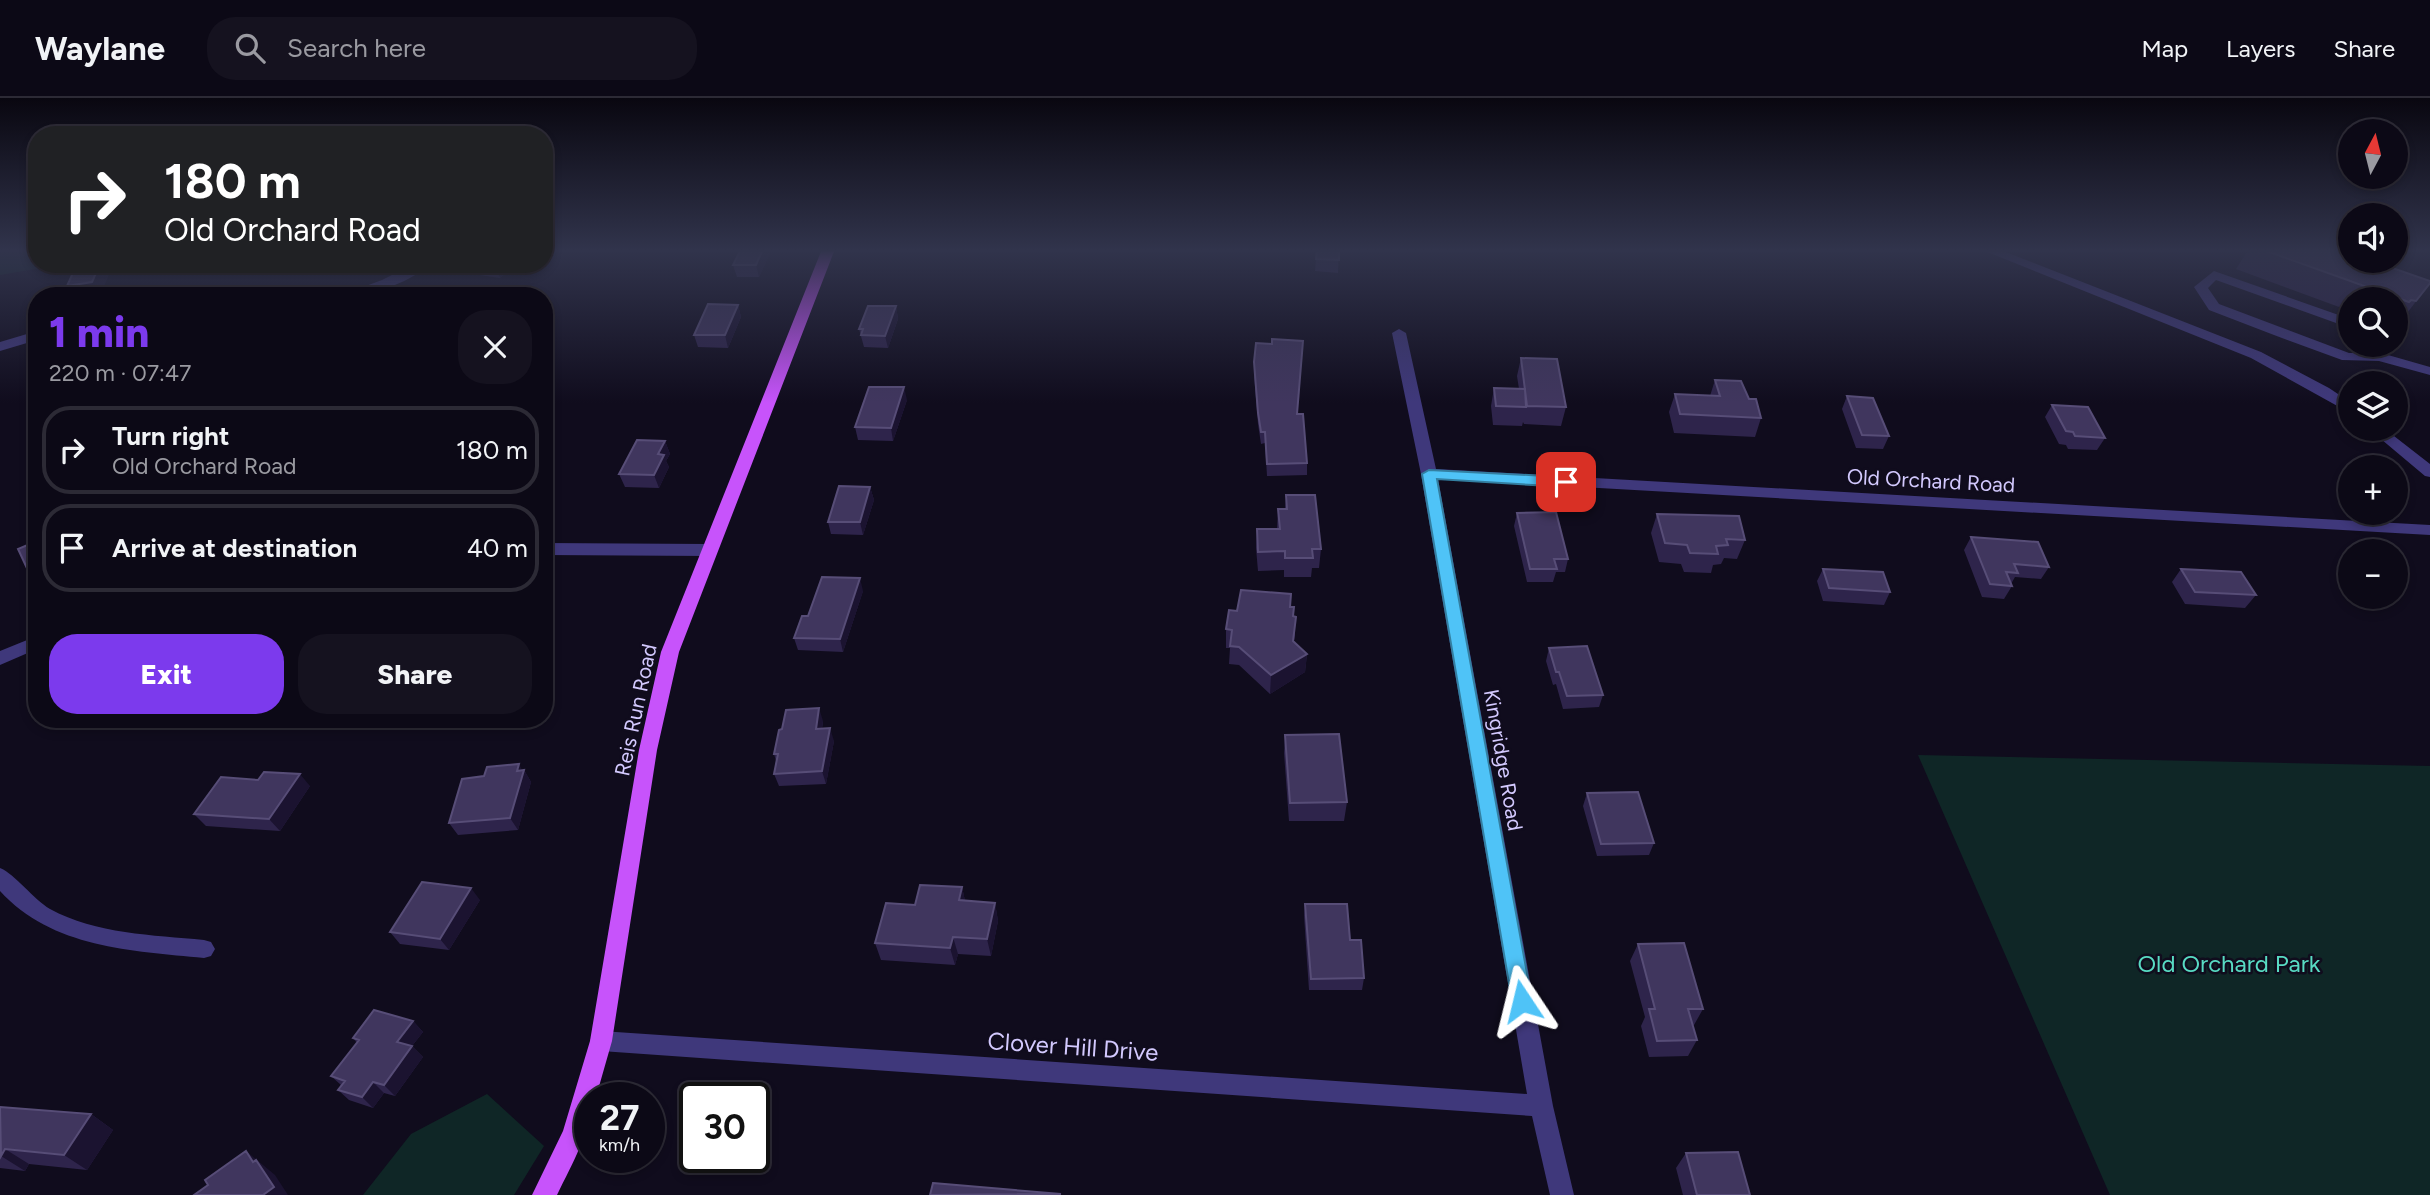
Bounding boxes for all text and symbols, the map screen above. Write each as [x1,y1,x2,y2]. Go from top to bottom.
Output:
search box [207,17,697,80]
text: Waylane [35,29,165,68]
icon: search [231,29,269,67]
text: Search here [287,32,426,64]
text: Map [2141,34,2188,63]
text: Layers [2226,34,2295,63]
text: Share [2333,34,2395,63]
north arrow [2338,119,2408,189]
map controls [2338,119,2408,609]
text: 180 m [164,151,301,210]
icon: right [49,154,140,245]
button: sound [2338,203,2408,273]
text: Old Orchard Road [164,211,421,249]
button: search [2338,287,2408,357]
text: 1 min [49,307,149,358]
button: close [458,310,532,384]
text: 220 m · 07:47 [49,359,191,387]
button: layers [2338,371,2408,441]
text: Turn right [112,420,229,452]
icon: right [53,431,91,469]
text: 180 m [456,434,528,466]
text: Old Orchard Road [112,452,297,480]
pin [1536,452,1596,512]
button: + [2338,455,2408,525]
icon: arrive [1547,463,1585,501]
street label: Old Orchard Road [1846,464,2016,497]
icon: arrive [53,529,91,567]
text: Arrive at destination [112,532,357,564]
text: 40 m [467,532,528,564]
button: − [2338,539,2408,609]
button: Exit [49,634,284,714]
button: Share [298,634,532,714]
street label: Reis Run Road [609,641,662,778]
street label: Kingridge Road [1479,687,1528,833]
park label: Old Orchard Park [2138,949,2321,978]
position arrow [1485,964,1559,1038]
street label: Clover Hill Drive [987,1026,1159,1067]
speed limit sign: 30 [679,1082,770,1173]
text: 27 [600,1097,639,1139]
text: km/h [599,1134,640,1156]

